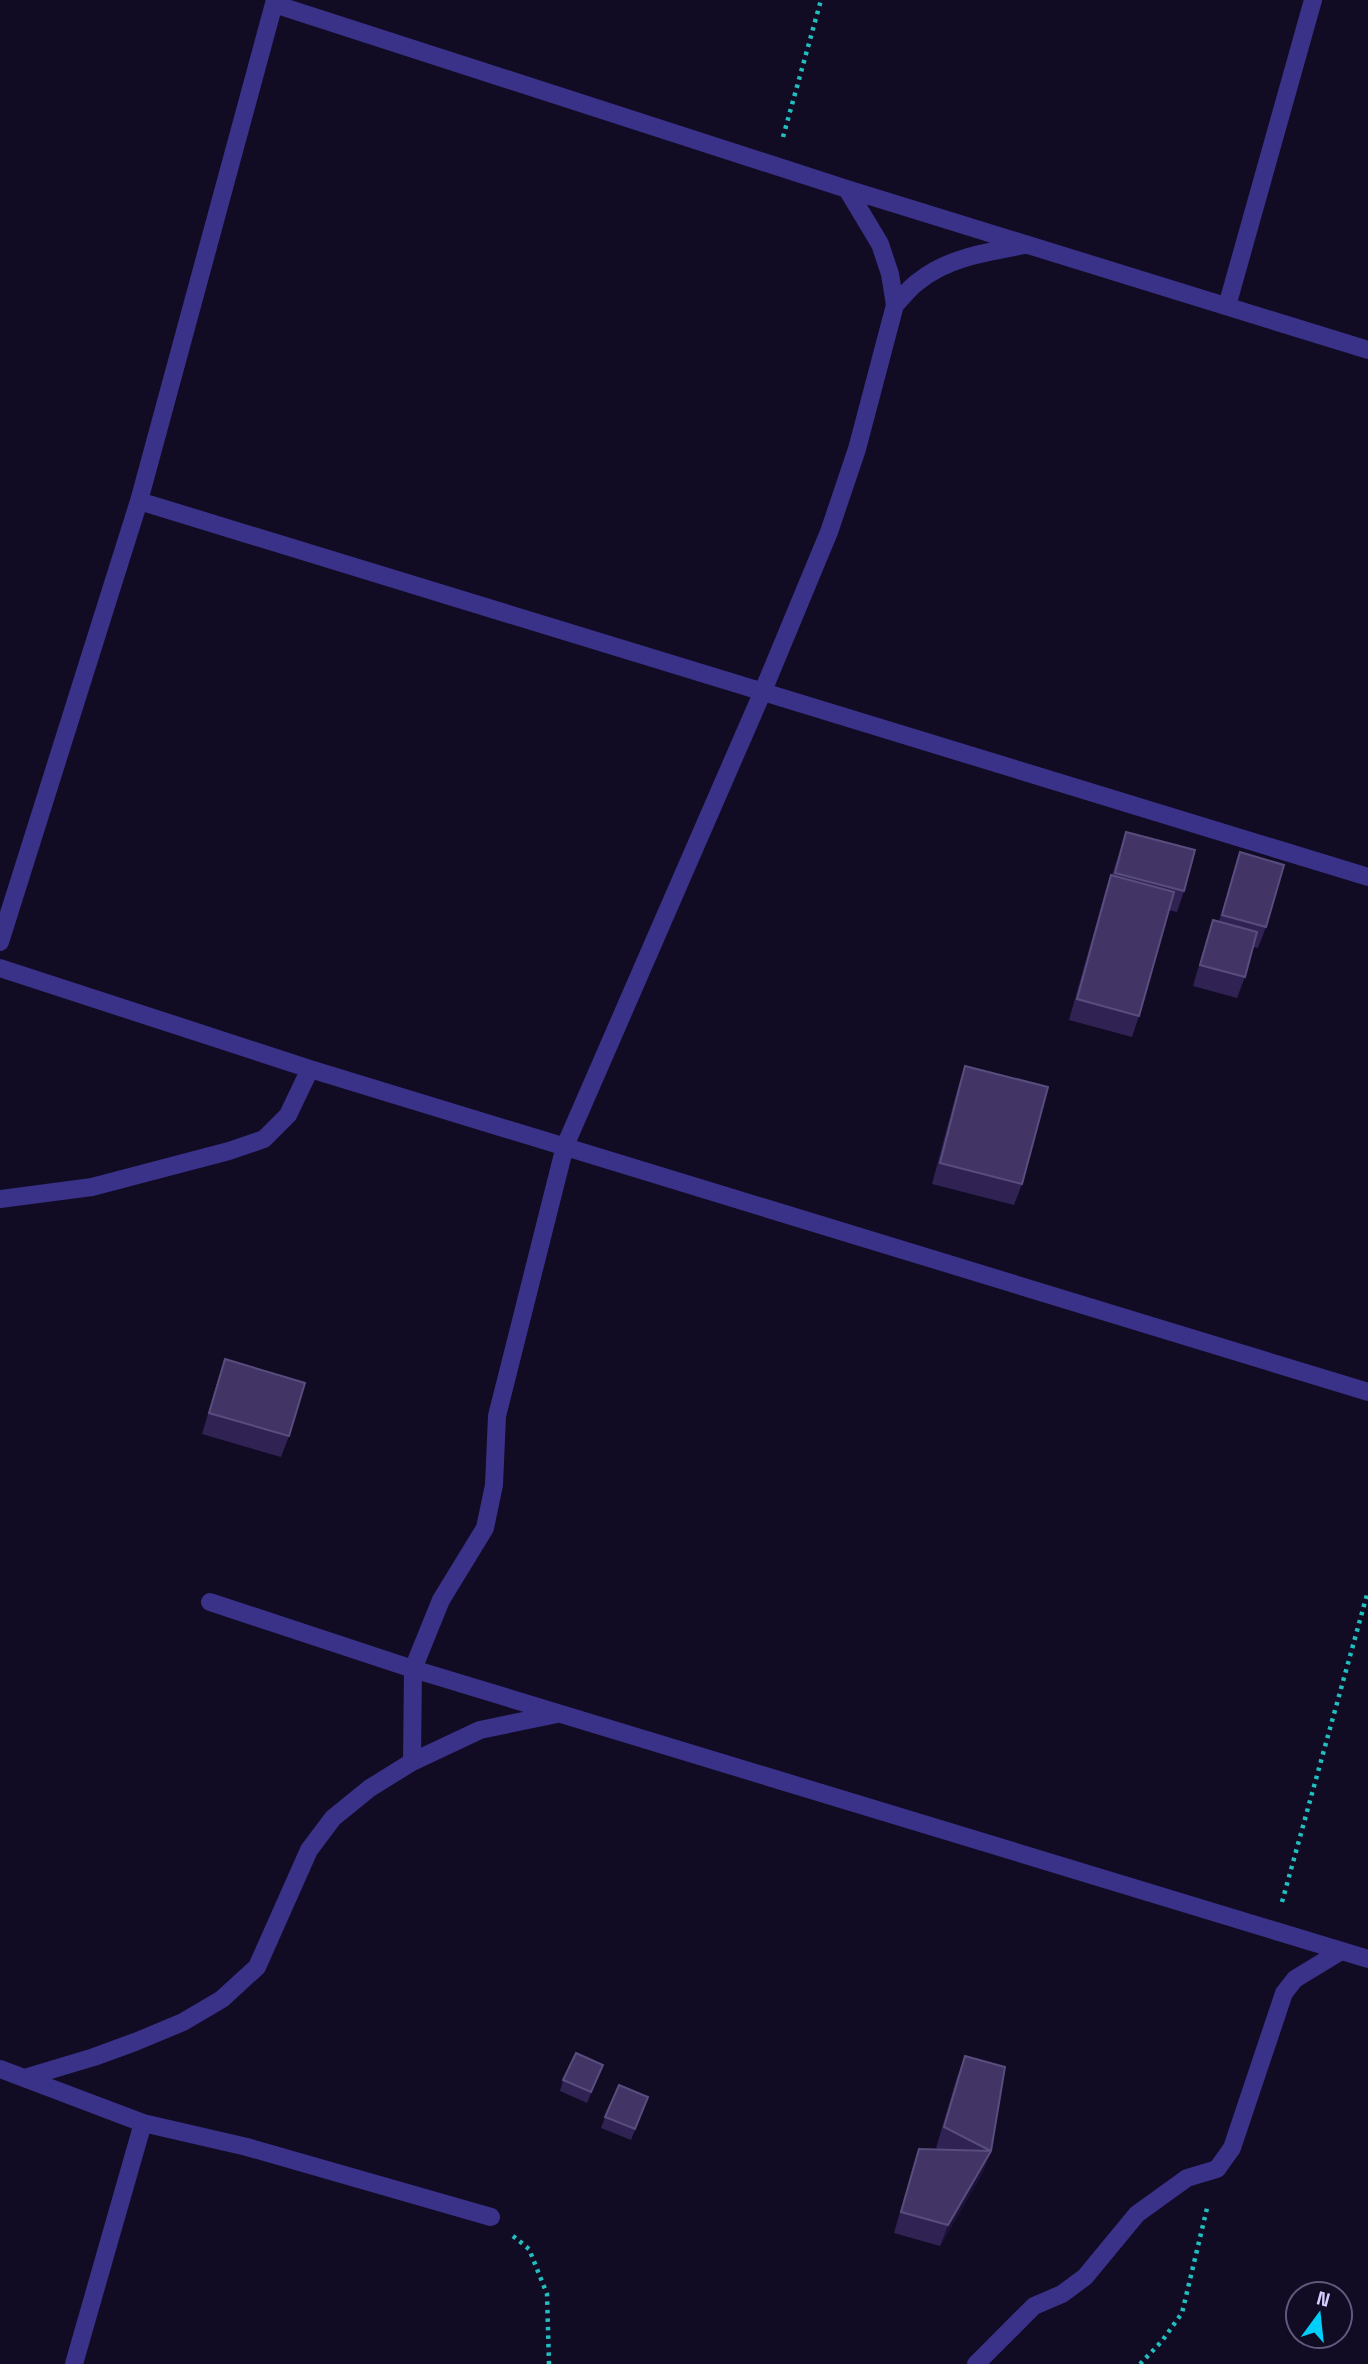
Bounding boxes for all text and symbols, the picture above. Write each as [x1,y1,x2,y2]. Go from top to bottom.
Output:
north arrow [1284,2280,1354,2350]
text: N [1314,2285,1333,2313]

